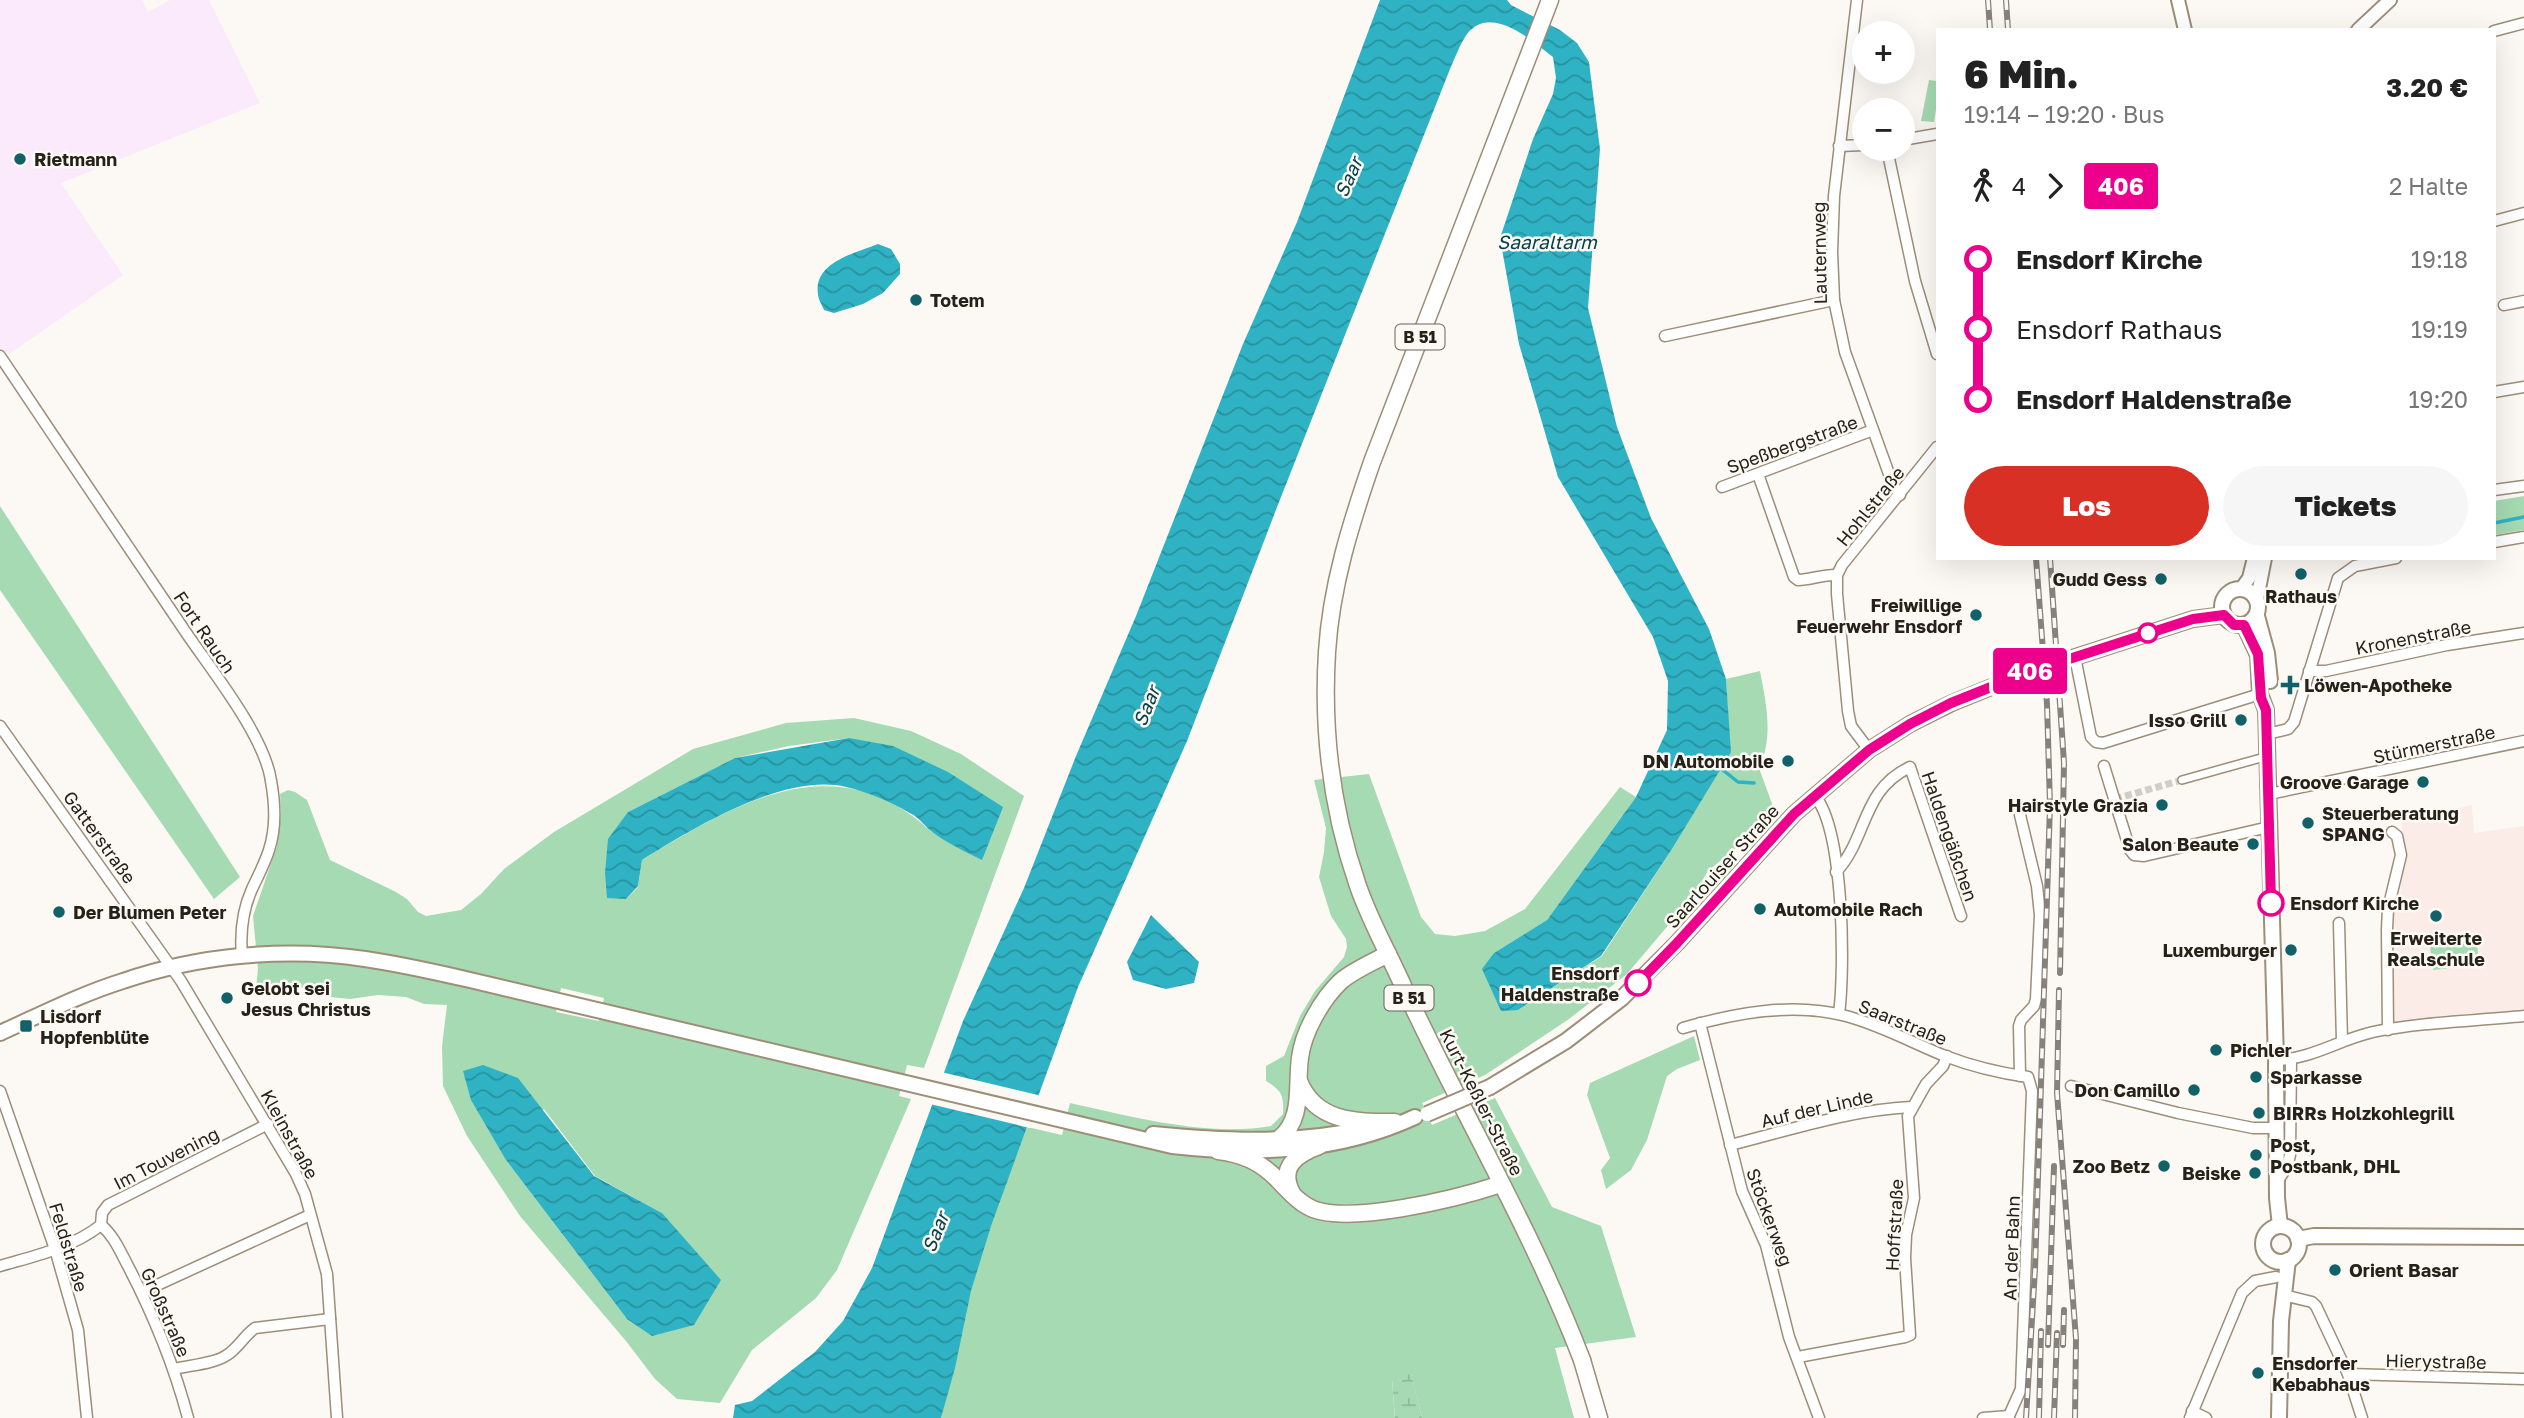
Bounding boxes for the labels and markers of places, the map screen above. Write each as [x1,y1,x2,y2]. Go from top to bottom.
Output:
place label: Rietmann [34,148,117,170]
marker: Rietmann [12,151,28,167]
place label: Totem [930,289,985,311]
marker: Totem [908,292,924,308]
marker: Rathaus [2293,566,2309,582]
place label: Gudd Gess [2052,568,2147,590]
marker: Gudd Gess [2153,571,2169,587]
place label: Rathaus [2265,585,2337,607]
place label: Freiwillige Feuerwehr Ensdorf [1796,594,1962,637]
marker: Freiwillige Feuerwehr Ensdorf [1968,607,1984,623]
unlabelled marker [2138,623,2158,643]
place label: Löwen-Apotheke [2304,674,2453,696]
marker: Löwen-Apotheke [2282,677,2298,693]
place label: Isso Grill [2148,709,2227,731]
marker: Isso Grill [2233,712,2249,728]
place label: DN Automobile [1643,750,1774,772]
marker: DN Automobile [1780,753,1796,769]
place label: Groove Garage [2280,771,2409,793]
marker: Groove Garage [2415,774,2431,790]
place label: Hairstyle Grazia [2008,794,2148,816]
marker: Hairstyle Grazia [2154,797,2170,813]
place label: Steuerberatung SPANG [2322,802,2459,845]
marker: Steuerberatung SPANG [2300,815,2316,831]
place label: Salon Beaute [2122,833,2239,855]
marker: Salon Beaute [2245,836,2261,852]
marker: Ensdorf Kirche [2258,890,2284,916]
place label: Ensdorf Kirche [2290,892,2419,914]
place label: Automobile Rach [1774,898,1923,920]
place label: Der Blumen Peter [73,901,226,923]
marker: Automobile Rach [1752,901,1768,917]
marker: Der Blumen Peter [51,904,67,920]
marker: Erweiterte Realschule [2428,908,2444,924]
place label: Erweiterte Realschule [2387,927,2485,970]
place label: Luxemburger [2163,939,2277,961]
marker: Luxemburger [2283,942,2299,958]
place label: Ensdorf Haldenstraße [1501,962,1619,1005]
marker: Ensdorf Haldenstraße [1625,970,1651,996]
place label: Gelobt sei Jesus Christus [241,977,371,1020]
marker: Gelobt sei Jesus Christus [219,990,235,1006]
place label: Lisdorf Hopfenblüte [40,1005,149,1048]
marker: Lisdorf Hopfenblüte [18,1018,34,1034]
place label: Pichler [2230,1039,2292,1061]
marker: Pichler [2208,1042,2224,1058]
place label: Sparkasse [2270,1066,2362,1088]
marker: Sparkasse [2248,1069,2264,1085]
place label: Don Camillo [2074,1079,2180,1101]
marker: Don Camillo [2186,1082,2202,1098]
place label: BIRRs Holzkohlegrill [2273,1102,2455,1124]
marker: BIRRs Holzkohlegrill [2251,1105,2267,1121]
place label: Post, Postbank, DHL [2270,1134,2400,1177]
marker: Post, Postbank, DHL [2248,1147,2264,1163]
place label: Zoo Betz [2073,1155,2150,1177]
marker: Zoo Betz [2156,1158,2172,1174]
place label: Beiske [2182,1162,2241,1184]
marker: Beiske [2247,1165,2263,1181]
place label: Orient Basar [2349,1259,2459,1281]
marker: Orient Basar [2327,1262,2343,1278]
place label: Ensdorfer Kebabhaus [2272,1352,2370,1395]
marker: Ensdorfer Kebabhaus [2250,1365,2266,1381]

